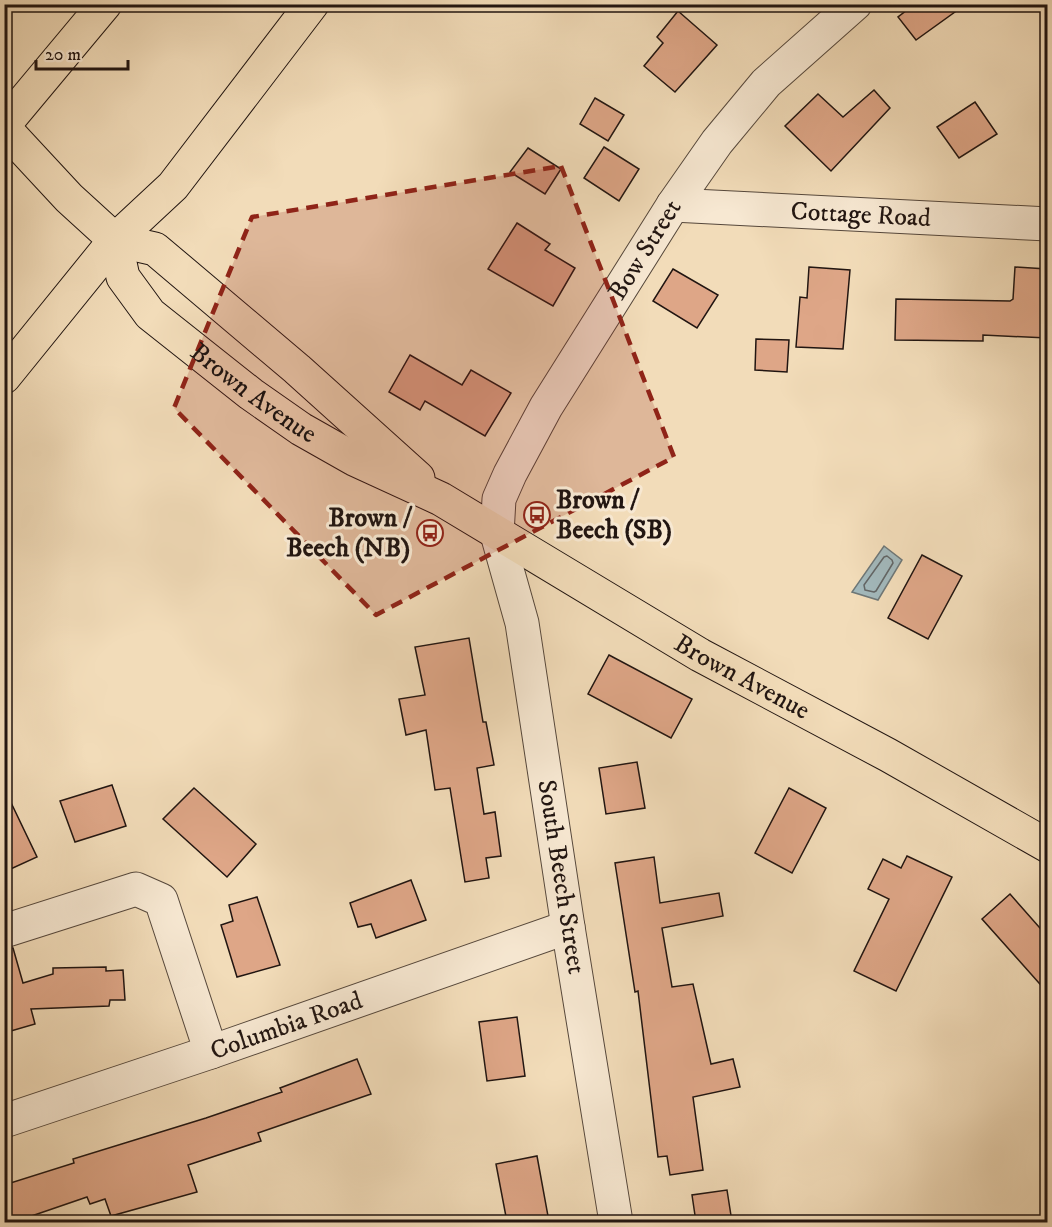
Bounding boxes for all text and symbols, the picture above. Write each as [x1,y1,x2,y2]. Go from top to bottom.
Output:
scale bar [36,33,128,71]
text: 20 m [45,44,81,66]
street label: Bow Street [601,193,689,306]
street label: Cottage Road [790,194,932,235]
street label: Brown Avenue [183,336,322,451]
place label: Brown / Beech (SB) [556,484,672,547]
bus stop icon: Brown / Beech (SB) [522,500,552,530]
place label: Brown / Beech (NB) [286,502,413,565]
bus stop icon: Brown / Beech (NB) [415,518,445,548]
street label: Brown Avenue [668,627,816,727]
street label: South Beech Street [529,777,593,977]
street label: Columbia Road [206,984,367,1067]

